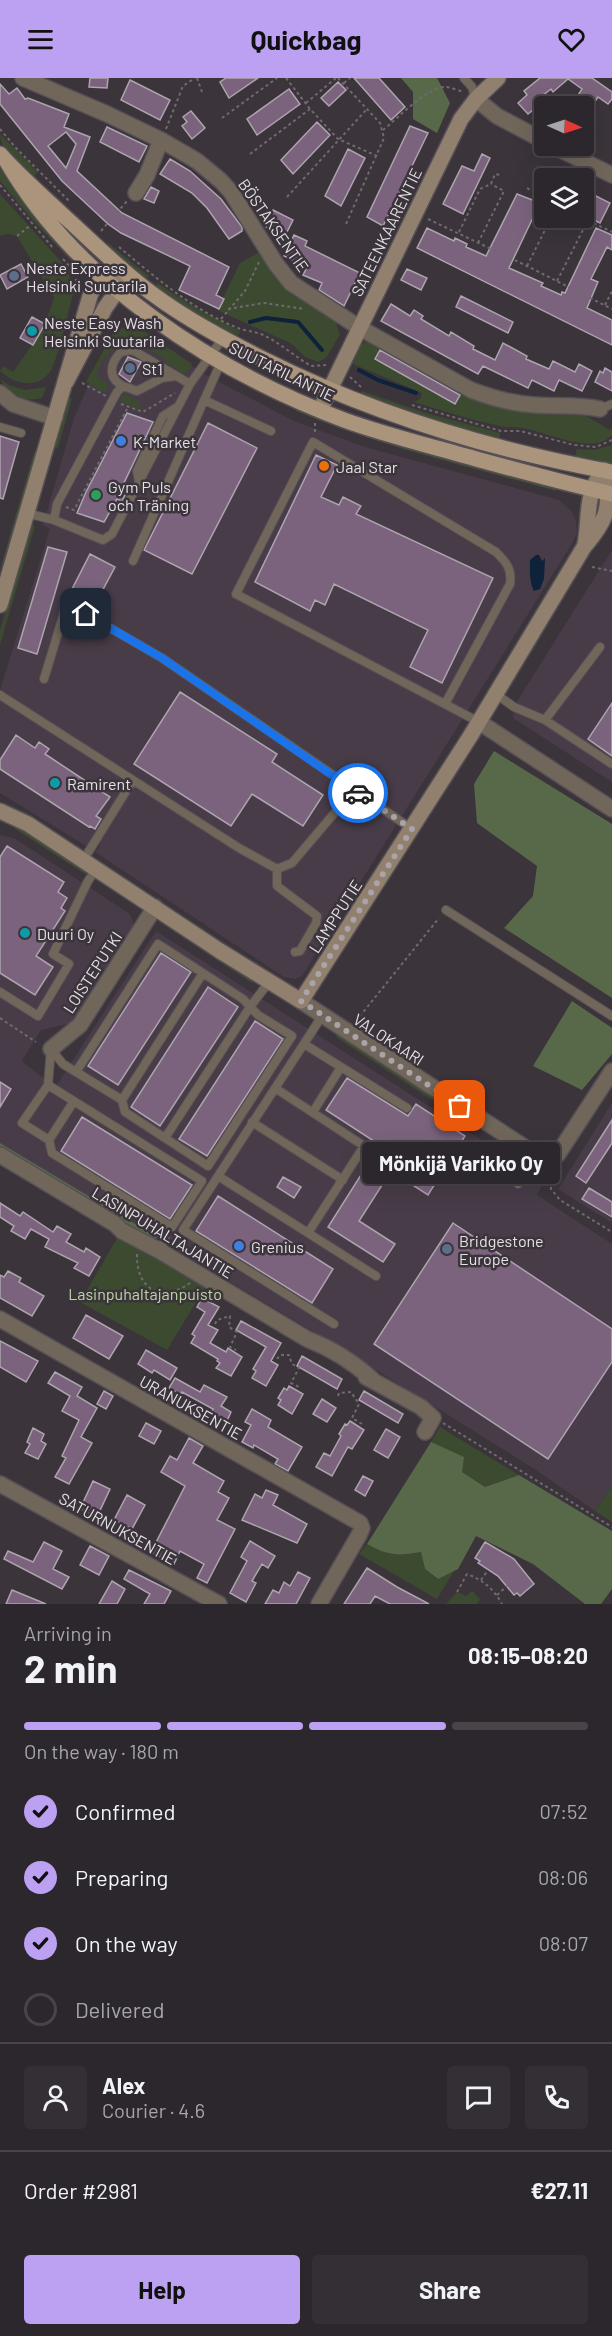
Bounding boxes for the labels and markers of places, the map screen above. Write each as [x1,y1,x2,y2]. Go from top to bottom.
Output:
place label: Neste Express Helsinki Suutarila [26,258,147,295]
marker: Neste Express Helsinki Suutarila [7,269,21,283]
place label: Neste Easy Wash Helsinki Suutarila [44,313,165,350]
marker: Neste Easy Wash Helsinki Suutarila [25,324,39,338]
place label: St1 [142,359,163,378]
marker: St1 [123,361,137,375]
place label: K-Market [133,432,196,451]
marker: K-Market [114,434,128,448]
place label: Jaal Star [336,457,398,476]
marker: Jaal Star [317,459,331,473]
place label: Gym Puls och Träning [108,477,189,514]
marker: Gym Puls och Träning [89,488,103,502]
pin [60,588,111,639]
place label: Ramirent [67,774,131,793]
marker: Ramirent [48,776,62,790]
place label: Duuri Oy [37,924,95,943]
marker: Duuri Oy [18,926,32,940]
pin [434,1080,485,1131]
callout: Mönkijä Varikko Oy [361,1142,559,1184]
place label: Bridgestone Europe [459,1231,544,1268]
place label: Grenius [251,1237,304,1256]
marker: Grenius [232,1239,246,1253]
marker: Bridgestone Europe [440,1242,454,1256]

